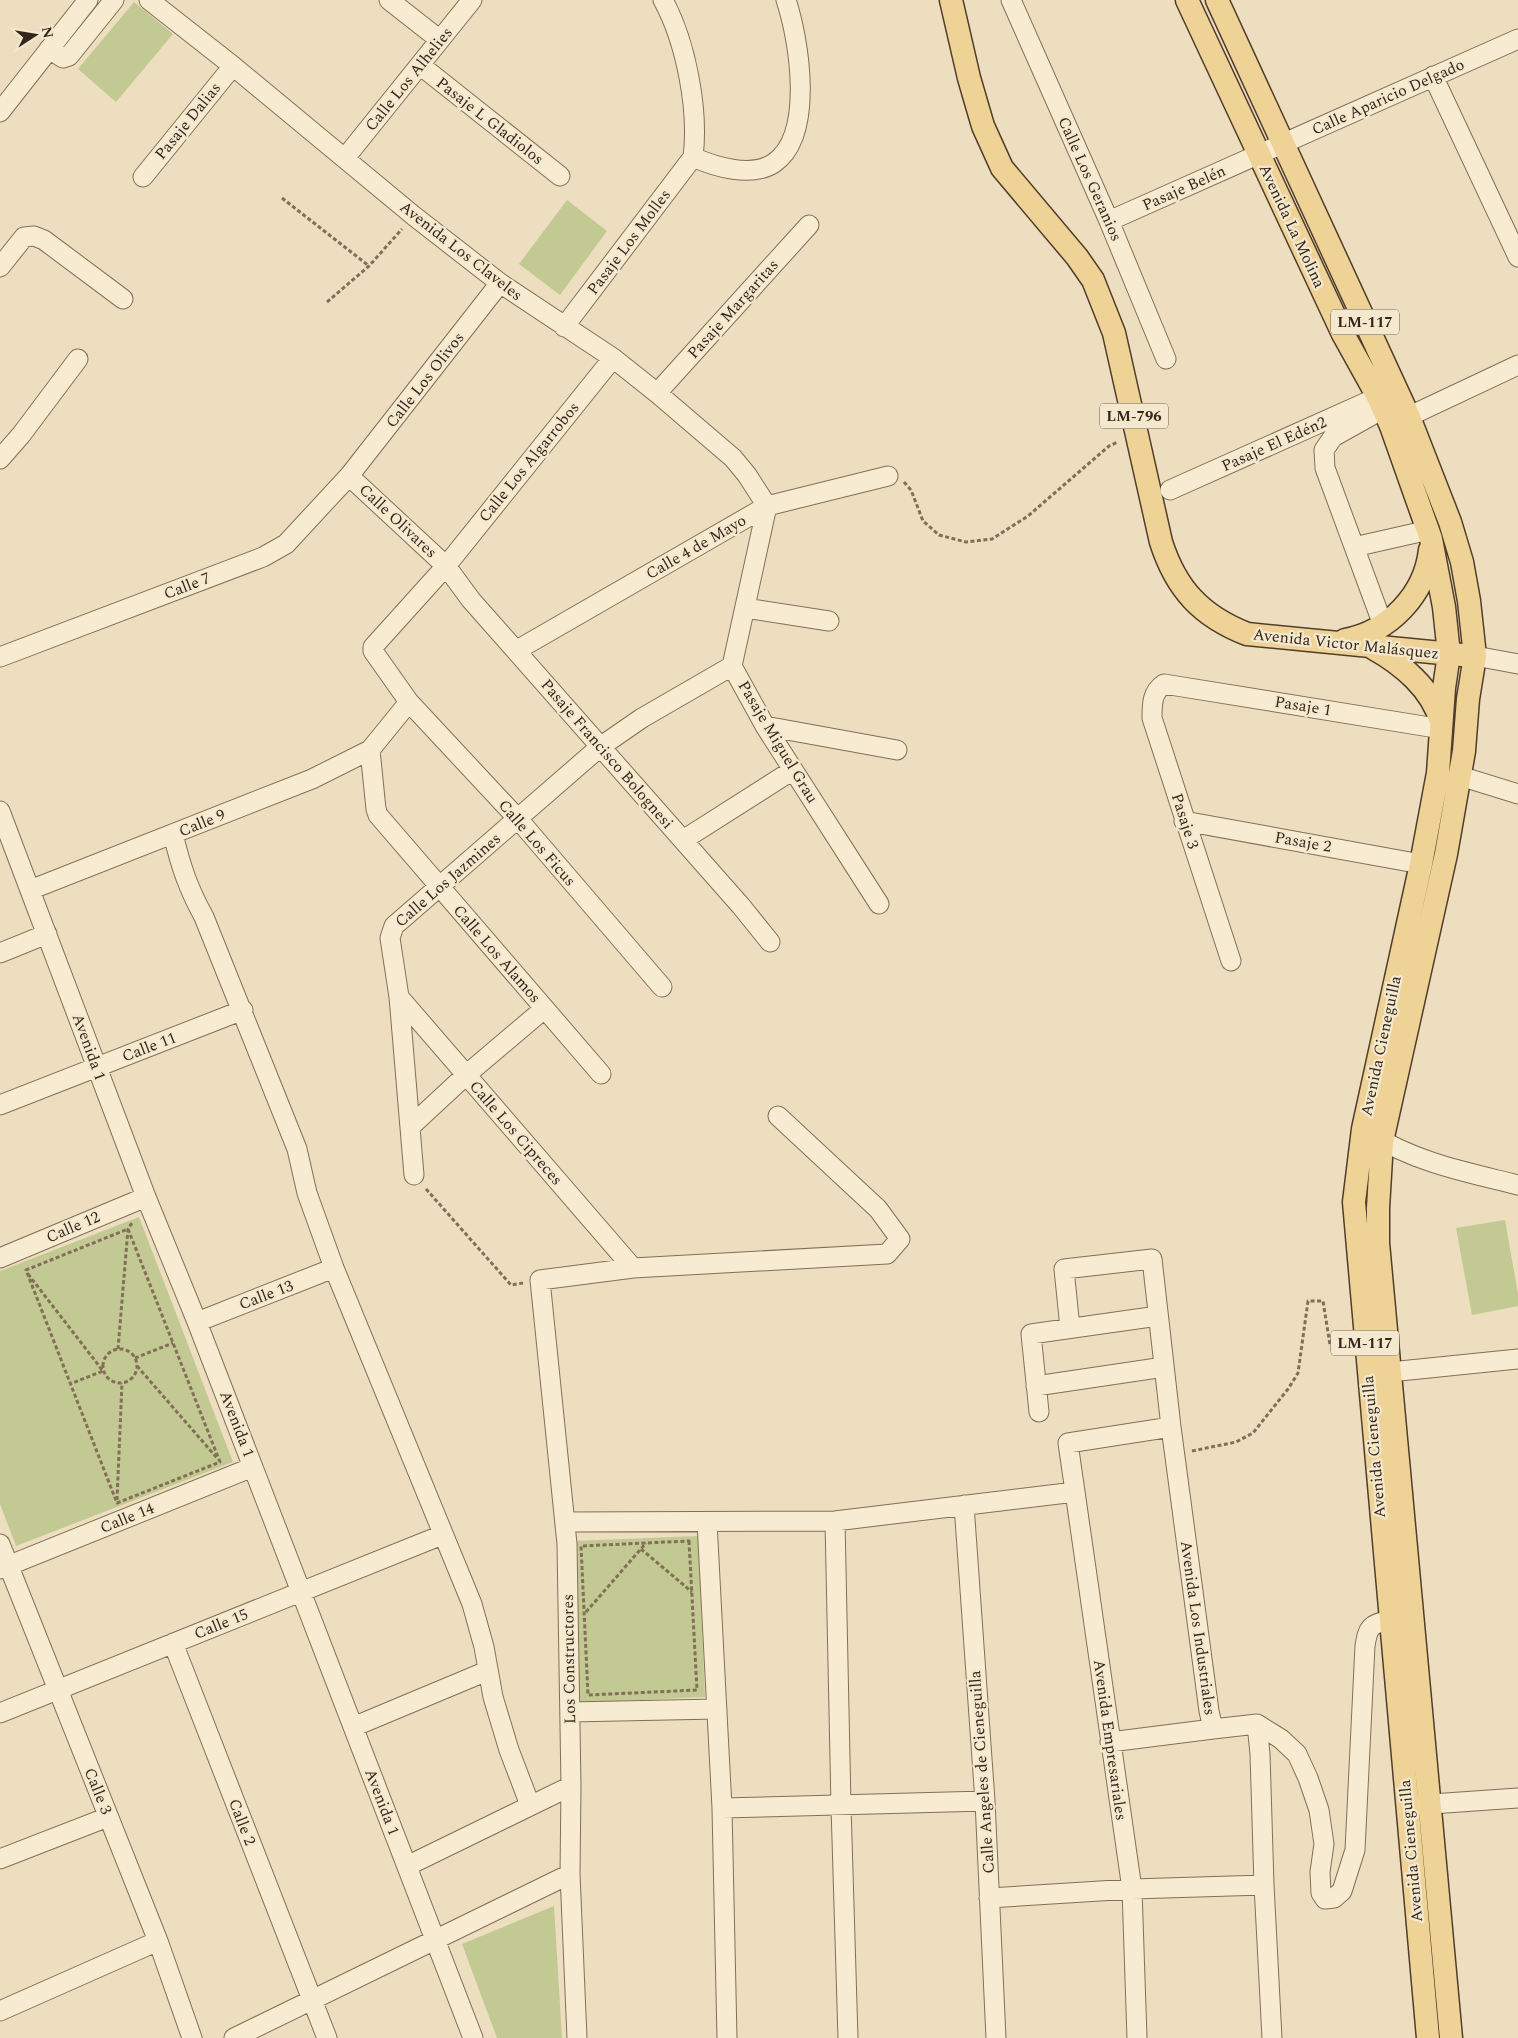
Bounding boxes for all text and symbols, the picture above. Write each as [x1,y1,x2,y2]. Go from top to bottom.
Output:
north arrow [10,10,60,60]
street label: Calle Los Alhelies [359,22,459,136]
text: N [36,25,59,40]
street label: Calle Aparicio Delgado [1308,52,1468,142]
street label: Pasaje L Gladiolos [431,71,549,171]
street label: Pasaje Dalias [149,77,227,165]
street label: Calle Los Geranios [1052,113,1128,245]
street label: Pasaje Belén [1138,159,1230,217]
street label: Avenida La Molina [1253,160,1331,292]
street label: Pasaje Los Molles [581,184,677,300]
street label: Avenida Los Claveles [394,195,528,307]
street label: Pasaje Margaritas [682,254,784,364]
road number: LM-117 [1331,310,1399,334]
street label: Calle Los Olivos [380,327,470,433]
street label: Calle Los Algarrobos [473,397,585,527]
road number: LM-796 [1100,404,1168,428]
street label: Pasaje El Edén2 [1218,410,1330,478]
street label: Calle Olivares [353,478,443,564]
street label: Calle 4 de Mayo [641,508,751,586]
street label: Calle 7 [160,566,214,606]
street label: Avenida Victor Malásquez [1252,622,1440,666]
street label: Pasaje Francisco Bolognesi [535,674,679,834]
street label: Pasaje Miguel Grau [732,676,824,808]
street label: Pasaje 1 [1273,690,1333,722]
street label: Pasaje 3 [1165,790,1205,852]
street label: Calle Los Ficus [492,794,582,892]
street label: Calle 9 [175,803,229,843]
street label: Pasaje 2 [1273,825,1333,859]
street label: Calle Los Jazmines [390,827,506,933]
street label: Calle Los Alamos [447,899,547,1009]
street label: Avenida Cieneguilla [1354,973,1408,1119]
street label: Avenida 1 [66,1010,112,1084]
street label: Calle 11 [118,1026,180,1068]
street label: Calle Los Cipreces [464,1075,568,1191]
street label: Calle 12 [42,1205,104,1249]
street label: Calle 13 [235,1274,297,1316]
road number: LM-117 [1331,1330,1399,1356]
street label: Avenida Cieneguilla [1356,1374,1392,1519]
street label: Avenida 1 [213,1387,261,1461]
street label: Calle 14 [96,1496,158,1540]
street label: Avenida Los Industriales [1174,1539,1222,1717]
street label: Los Constructores [556,1594,582,1724]
street label: Calle 15 [190,1602,252,1646]
street label: Avenida Empresariales [1087,1658,1133,1822]
street label: Calle Angeles de Cieneguilla [963,1669,1001,1874]
street label: Calle 3 [78,1764,118,1818]
street label: Avenida 1 [358,1765,406,1839]
street label: Avenida Cieneguilla [1393,1778,1429,1923]
street label: Calle 2 [222,1795,262,1849]

